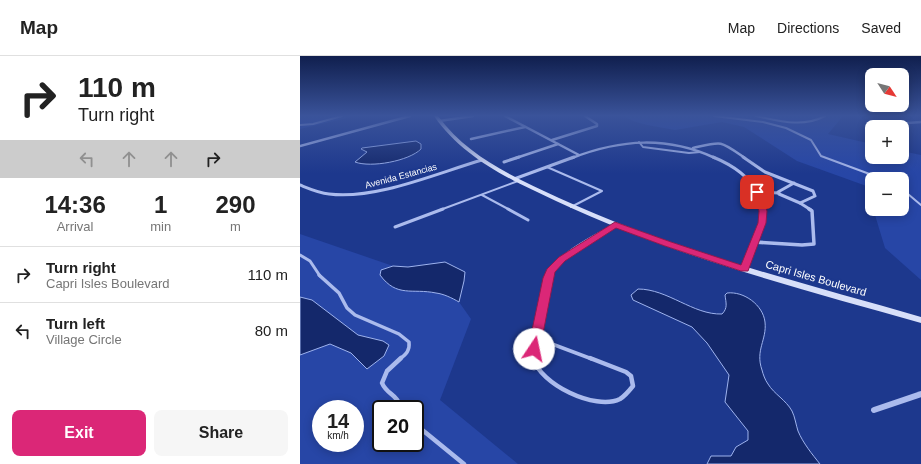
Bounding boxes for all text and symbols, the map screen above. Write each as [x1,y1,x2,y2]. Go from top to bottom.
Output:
text: Map [20,17,58,38]
text: Map [728,20,755,36]
text: Directions [777,20,839,36]
text: Saved [861,20,901,36]
north arrow [865,68,909,112]
map controls [865,68,909,216]
icon: right [12,72,64,124]
text: 110 m [78,72,156,103]
text: Turn right [78,105,154,125]
button: + [865,120,909,164]
icon: left [76,148,98,170]
icon: ahead [118,148,140,170]
icon: ahead [160,148,182,170]
icon: right [202,148,224,170]
street label: Avenida Estancias [364,161,438,190]
button: − [865,172,909,216]
pin [740,175,774,209]
icon: arrive [746,181,768,203]
text: 14:36 [44,191,106,218]
text: 1 [154,191,167,218]
text: 290 [216,191,256,218]
text: Arrival [57,219,94,234]
text: min [150,219,171,234]
text: m [230,219,241,234]
street label: Capri Isles Boulevard [764,258,868,298]
text: Turn right [46,259,116,276]
icon: right [12,264,34,286]
text: 110 m [247,266,288,283]
text: Capri Isles Boulevard [46,276,170,291]
text: Turn left [46,315,105,332]
icon: left [12,320,34,342]
text: 80 m [255,322,288,339]
position arrow [513,328,555,370]
text: Village Circle [46,332,122,347]
speed limit sign: 20 [372,400,424,452]
button: Exit [12,410,146,456]
button: Share [154,410,288,456]
text: 14 [327,410,349,432]
text: km/h [327,430,349,441]

